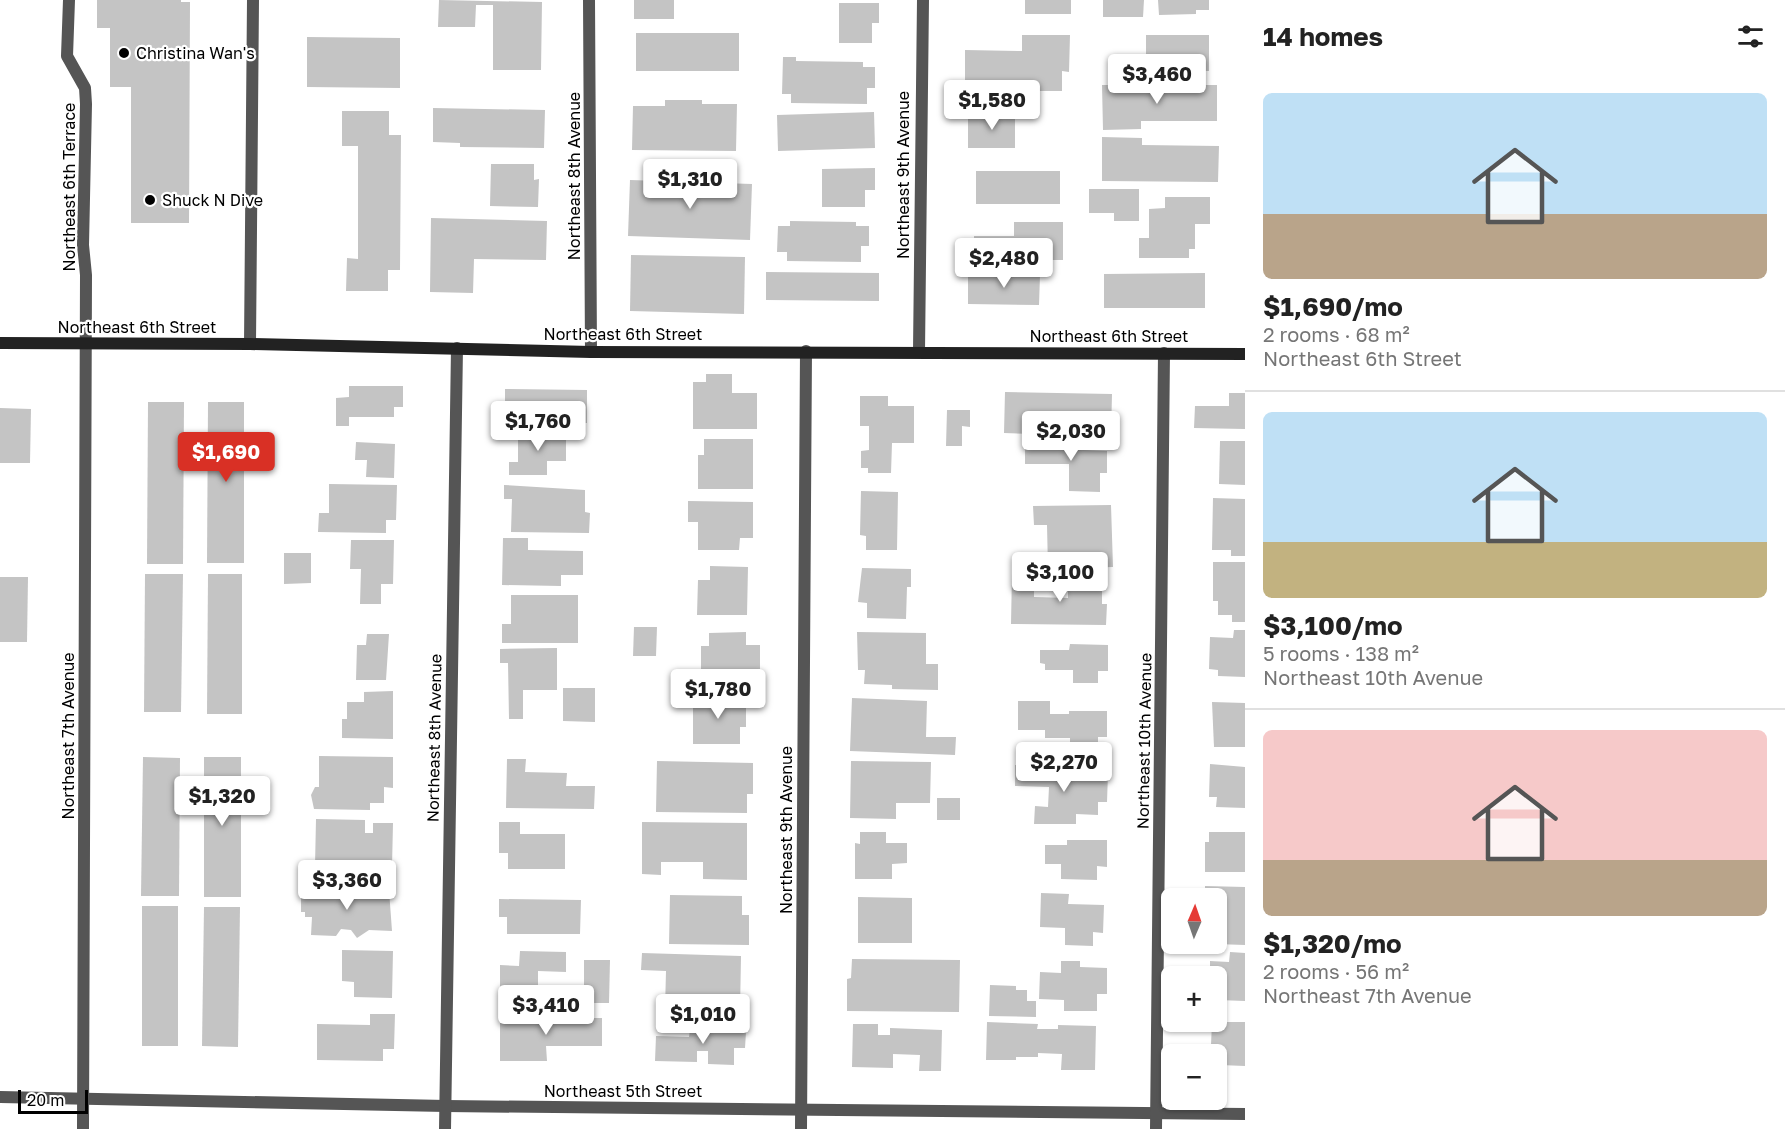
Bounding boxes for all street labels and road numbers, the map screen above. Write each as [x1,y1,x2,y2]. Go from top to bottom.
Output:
street label: Northeast 9th Avenue [893,91,913,259]
street label: Northeast 8th Avenue [564,92,584,260]
street label: Northeast 6th Terrace [59,103,79,271]
street label: Northeast 6th Street [57,317,217,337]
street label: Northeast 6th Street [543,324,703,344]
street label: Northeast 6th Street [1029,326,1189,346]
street label: Northeast 7th Avenue [58,653,78,819]
street label: Northeast 10th Avenue [1132,653,1156,829]
street label: Northeast 8th Avenue [423,654,445,822]
street label: Northeast 9th Avenue [776,746,796,914]
street label: Northeast 5th Street [544,1081,702,1101]

